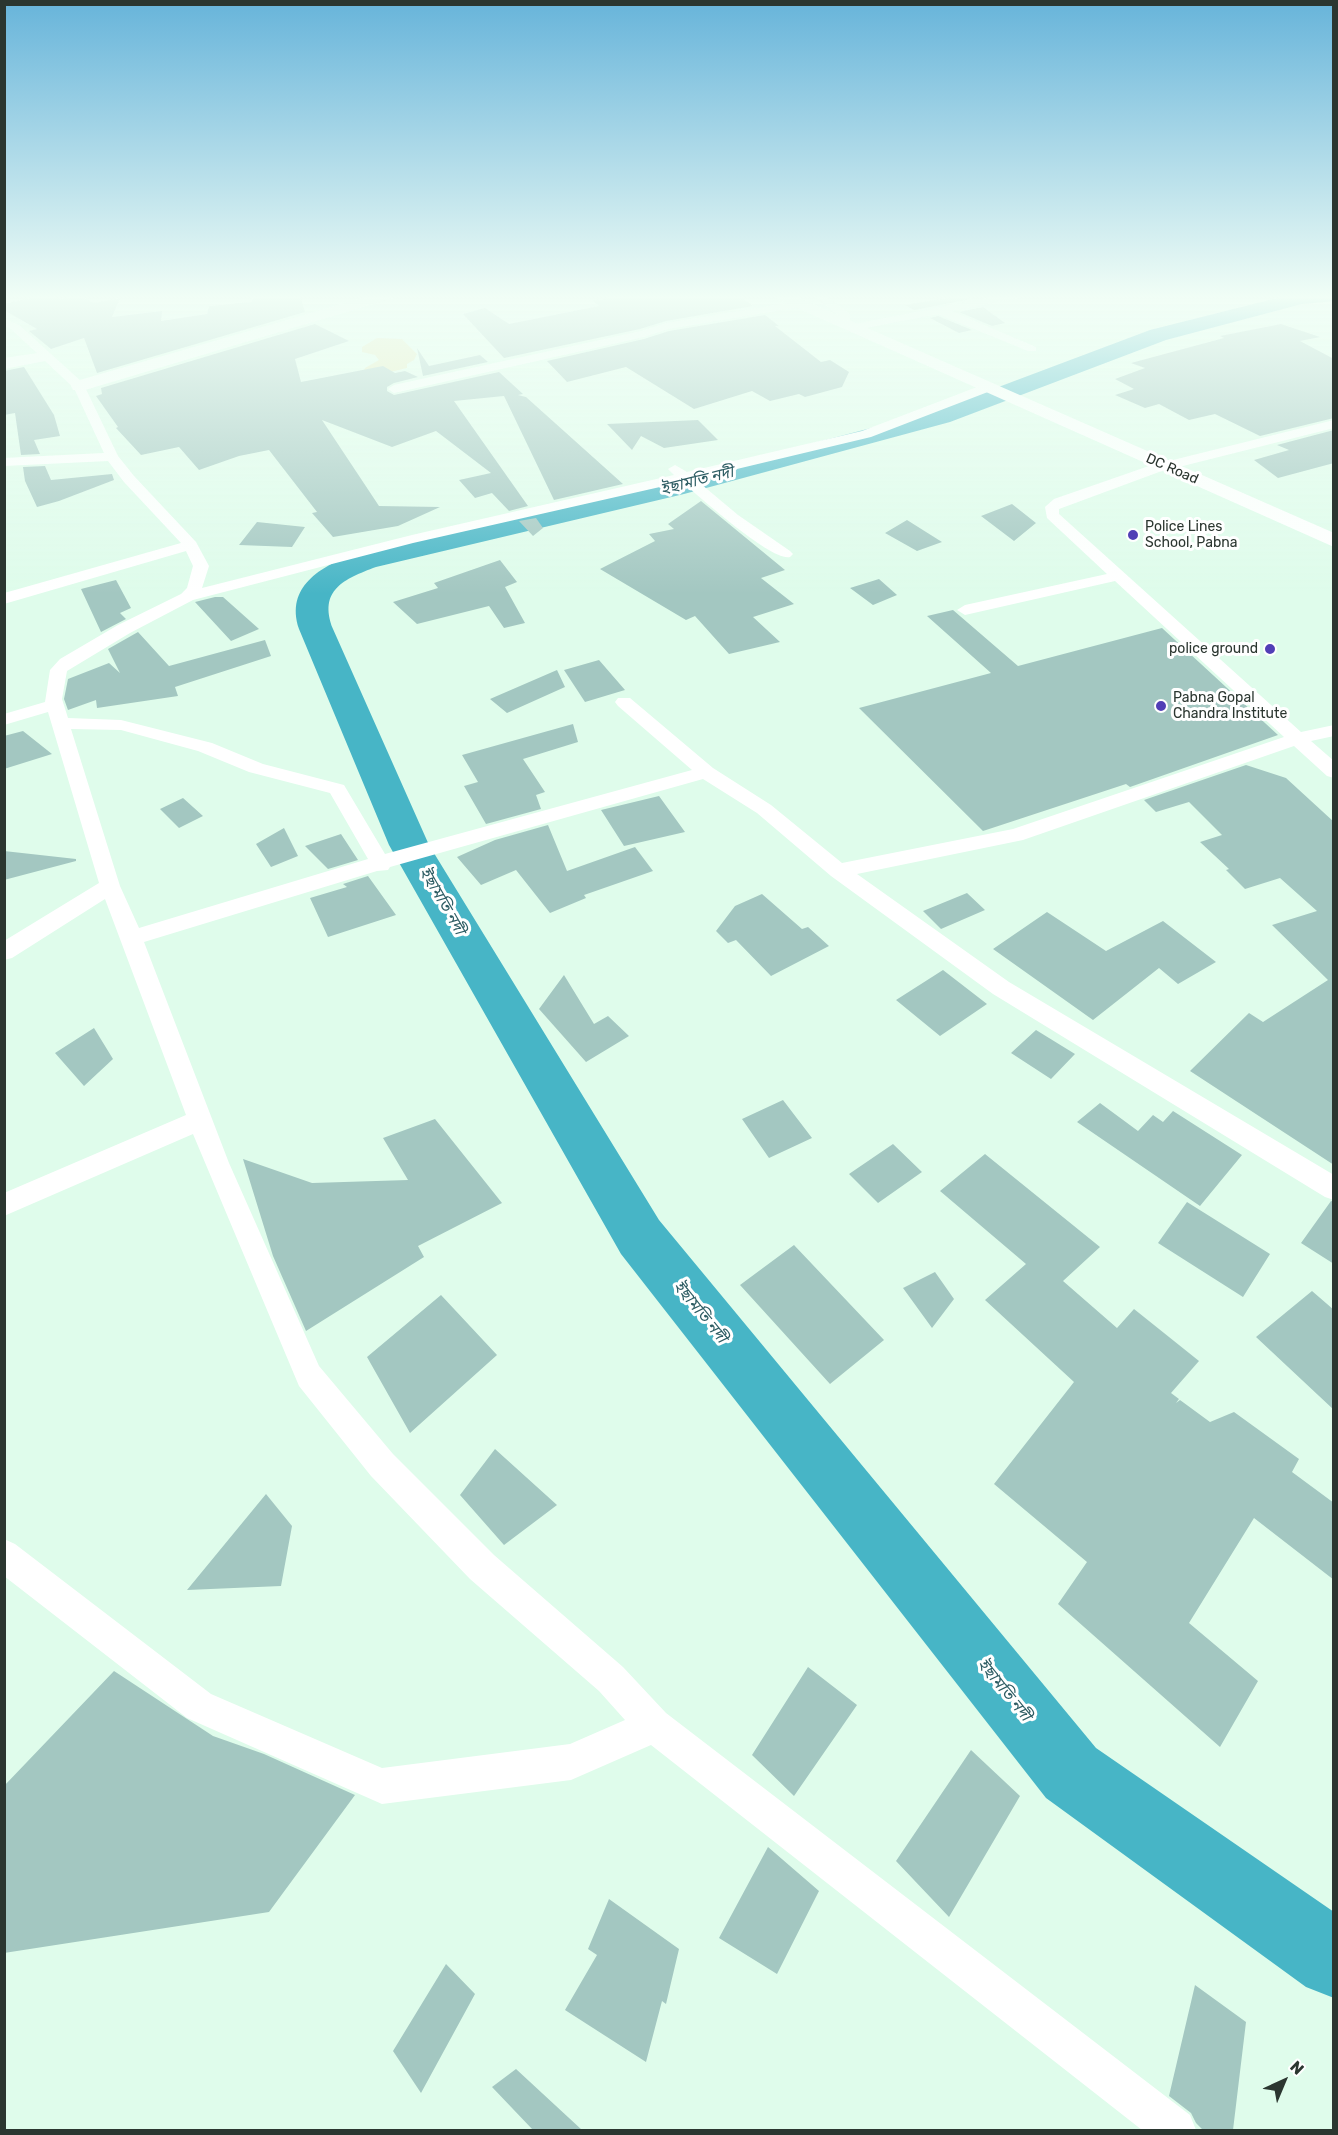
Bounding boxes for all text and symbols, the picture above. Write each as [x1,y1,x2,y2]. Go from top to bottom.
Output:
street label: DC Road [1143,450,1201,488]
water label: ইছামতি নদী [658,463,736,499]
place label: Police Lines School, Pabna [1145,519,1237,552]
marker: Police Lines School, Pabna [1126,528,1140,542]
place label: police ground [1169,641,1258,657]
marker: police ground [1263,642,1277,656]
place label: Pabna Gopal Chandra Institute [1173,690,1287,722]
marker: Pabna Gopal Chandra Institute [1154,699,1168,713]
water label: ইছামতি নদী [415,864,469,938]
water label: ইছামতি নদী [669,1277,731,1347]
water label: ইছামতি নদী [973,1655,1035,1725]
north arrow [1254,2051,1314,2111]
text: N [1286,2057,1308,2079]

